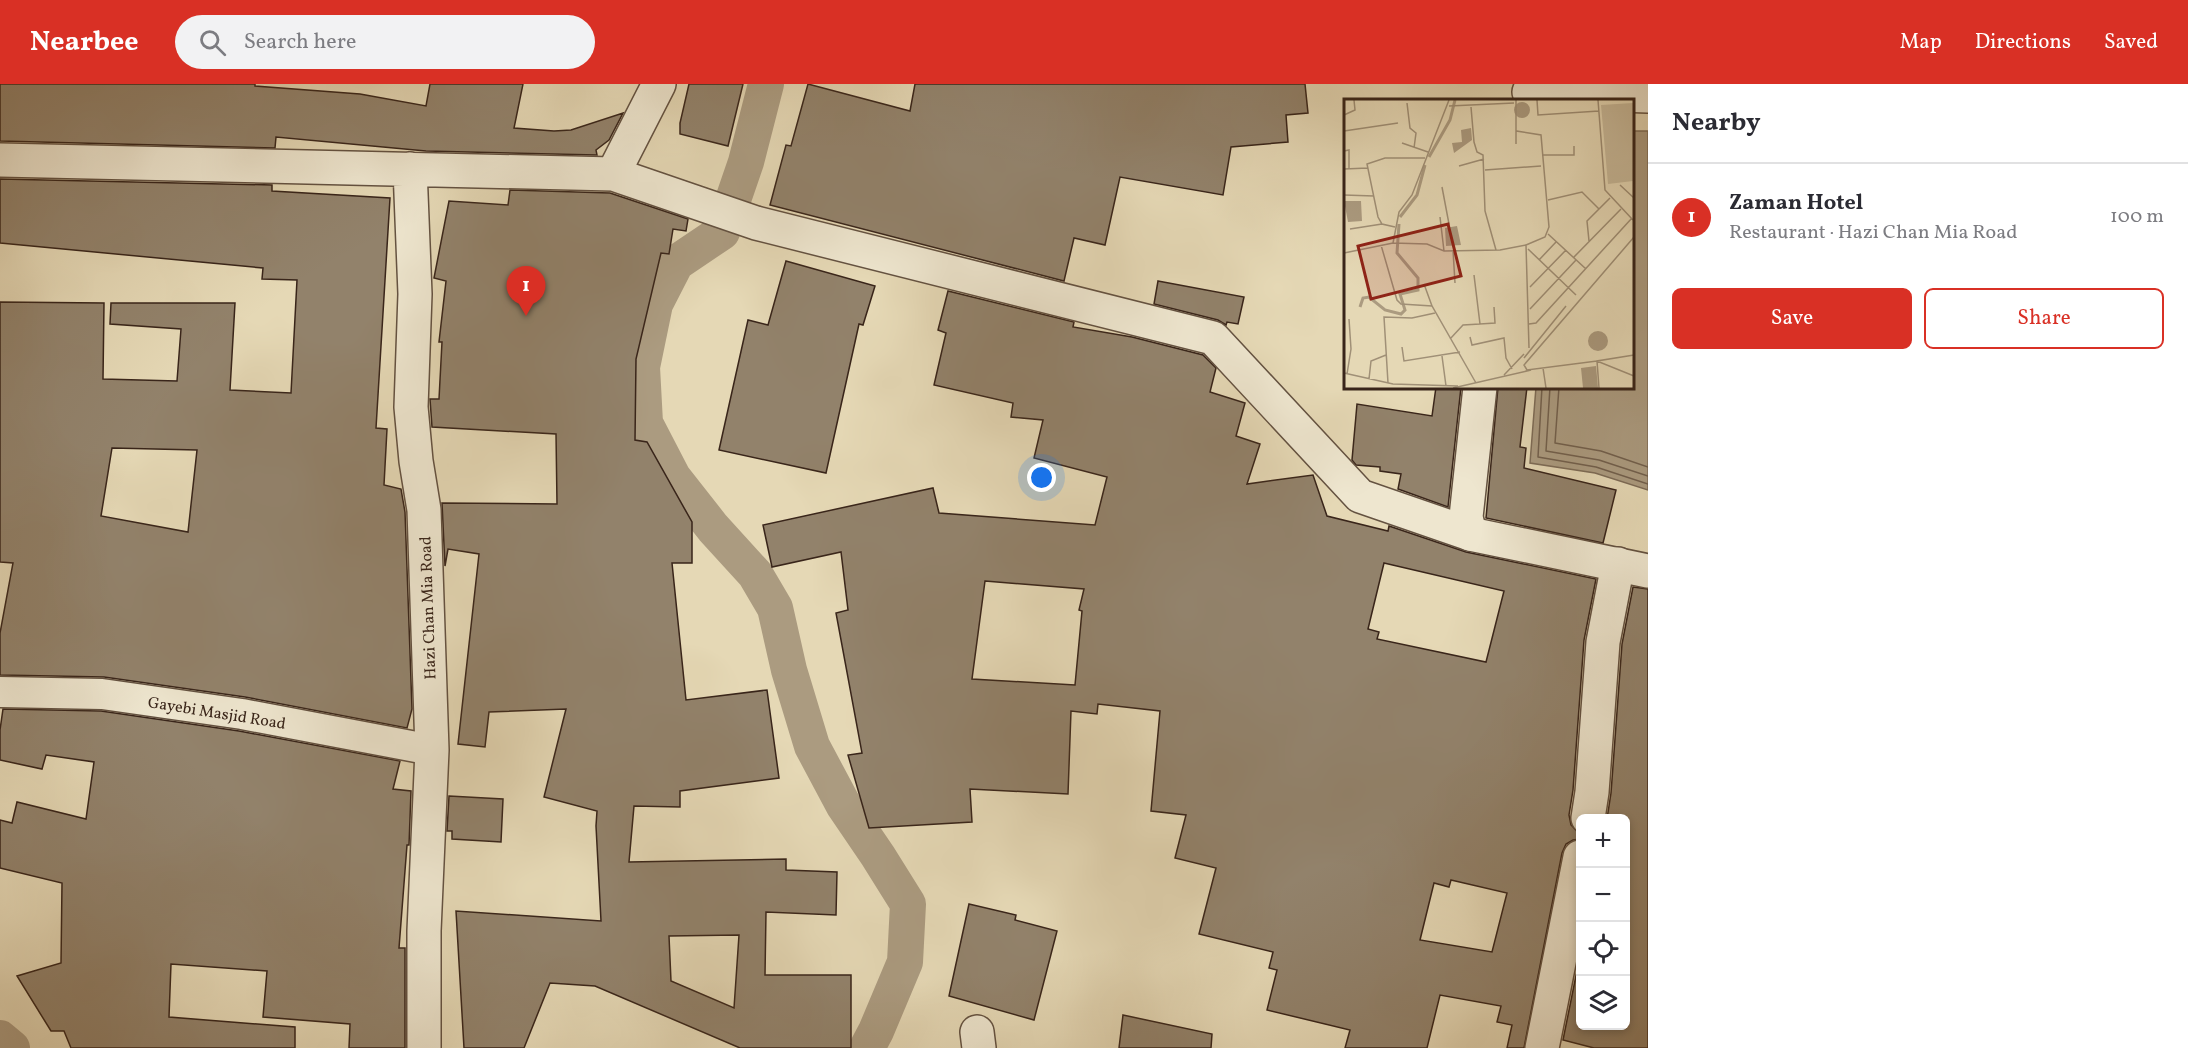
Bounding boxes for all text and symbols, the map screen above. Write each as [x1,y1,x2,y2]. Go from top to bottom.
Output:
search box [175,15,595,69]
text: Nearbee [30,23,139,62]
icon: search [196,26,229,59]
text: Search here [244,27,356,58]
text: Map [1900,28,1942,57]
text: Directions [1975,28,2071,57]
text: Saved [2104,28,2158,57]
inset map [1344,99,1633,388]
text: Nearby [1672,105,1761,141]
text: Zaman Hotel [1729,188,1863,219]
text: 1 [1687,203,1696,231]
text: 100 m [2110,203,2164,231]
text: Restaurant · Hazi Chan Mia Road [1729,219,2018,247]
pin: 1 [506,266,546,316]
button: Save [1672,288,1912,349]
button: Share [1924,288,2164,349]
your location [1027,463,1056,492]
street label: Hazi Chan Mia Road [415,536,443,680]
street label: Gayebi Masjid Road [146,692,287,736]
map controls [1576,814,1630,1030]
button: + [1576,814,1630,868]
button: − [1576,868,1630,922]
button: locate [1576,922,1630,976]
button: layers [1576,976,1630,1030]

